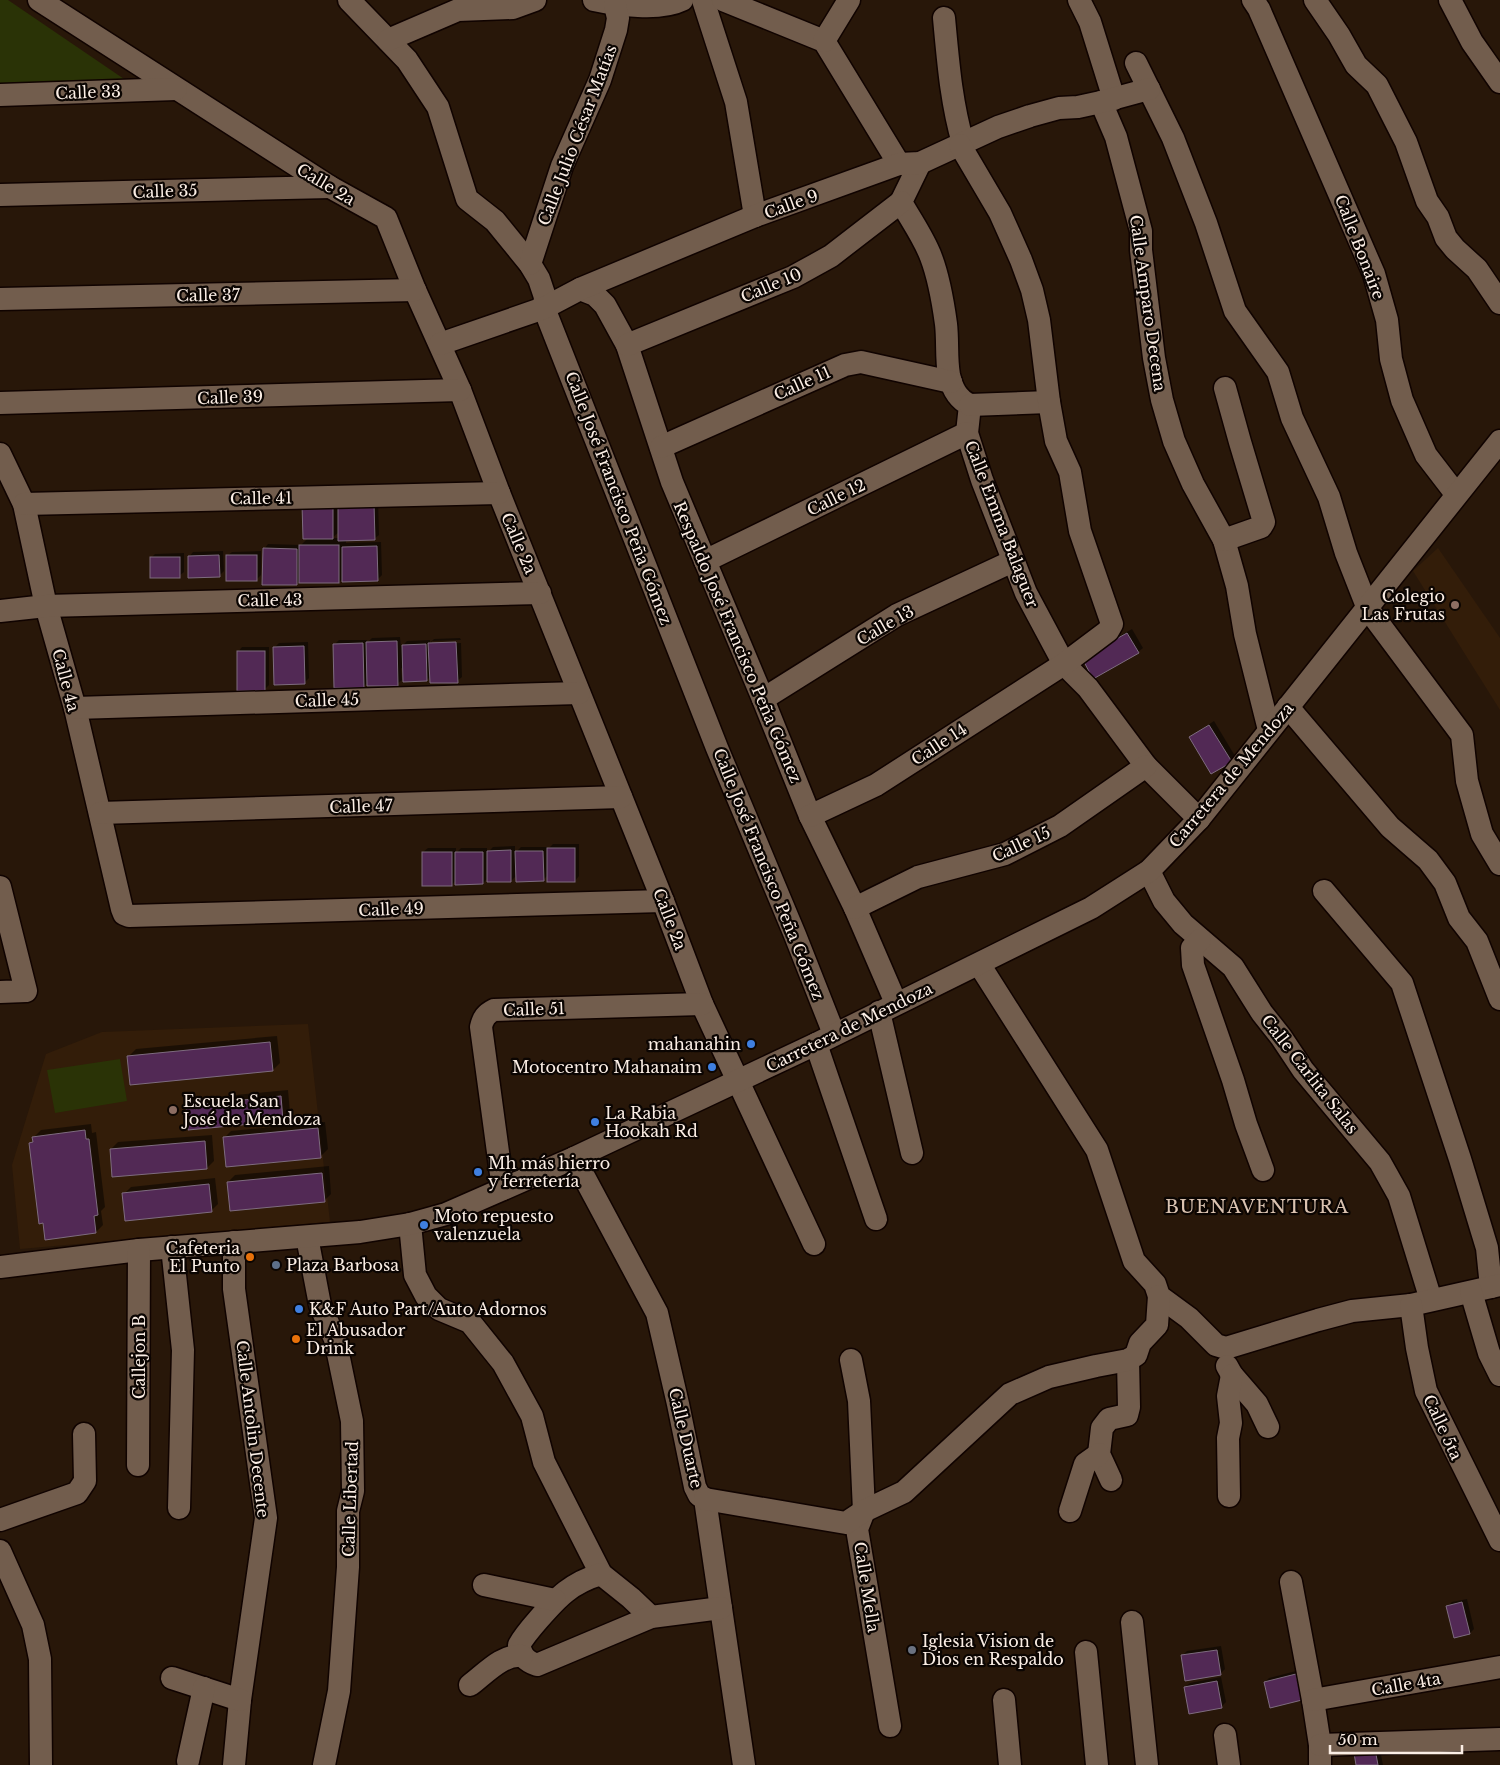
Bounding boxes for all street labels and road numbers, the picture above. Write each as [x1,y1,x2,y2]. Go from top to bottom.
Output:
street label: Calle Julio César Matías [533,42,621,228]
street label: Calle 33 [55,81,121,103]
street label: Calle 2a [293,159,359,209]
street label: Calle 35 [132,180,198,202]
street label: Calle 9 [761,185,821,223]
street label: Calle Bonaire [1331,192,1389,302]
street label: Calle Amparo Decena [1126,214,1170,393]
street label: Calle 10 [737,263,805,307]
street label: Calle 37 [176,284,241,306]
street label: Calle 11 [770,362,834,404]
street label: Calle José Francisco Peña Gómez [561,368,677,628]
street label: Calle 39 [197,386,263,408]
street label: Calle Emma Balaguer [961,438,1043,611]
street label: Calle 12 [803,474,869,520]
street label: Calle 41 [230,487,292,509]
street label: Respaldo José Francisco Peña Gómez [669,498,807,786]
street label: Calle 2a [497,509,541,577]
street label: Calle 43 [237,589,303,611]
street label: Calle 13 [853,601,917,649]
street label: Calle 4a [48,646,84,714]
street label: Calle 45 [295,689,359,711]
street label: Carretera de Mendoza [1165,698,1298,851]
street label: Calle 14 [907,719,971,769]
street label: Calle José Francisco Peña Gómez [709,745,829,1003]
street label: Calle 47 [329,795,394,817]
street label: Calle 15 [989,822,1053,866]
street label: Calle 2a [649,885,691,953]
street label: Calle 49 [358,898,424,920]
street label: Carretera de Mendoza [762,978,936,1076]
street label: Calle 51 [503,998,565,1020]
street label: Calle Carlita Salas [1257,1010,1363,1138]
street label: Callejon B [129,1315,149,1399]
street label: Calle Antolin Decente [232,1339,274,1519]
street label: Calle Duarte [665,1386,707,1490]
street label: Calle 5ta [1419,1391,1467,1463]
street label: Calle Libertad [338,1441,362,1557]
street label: Calle Mella [850,1540,884,1634]
street label: Calle 4ta [1370,1668,1442,1700]

